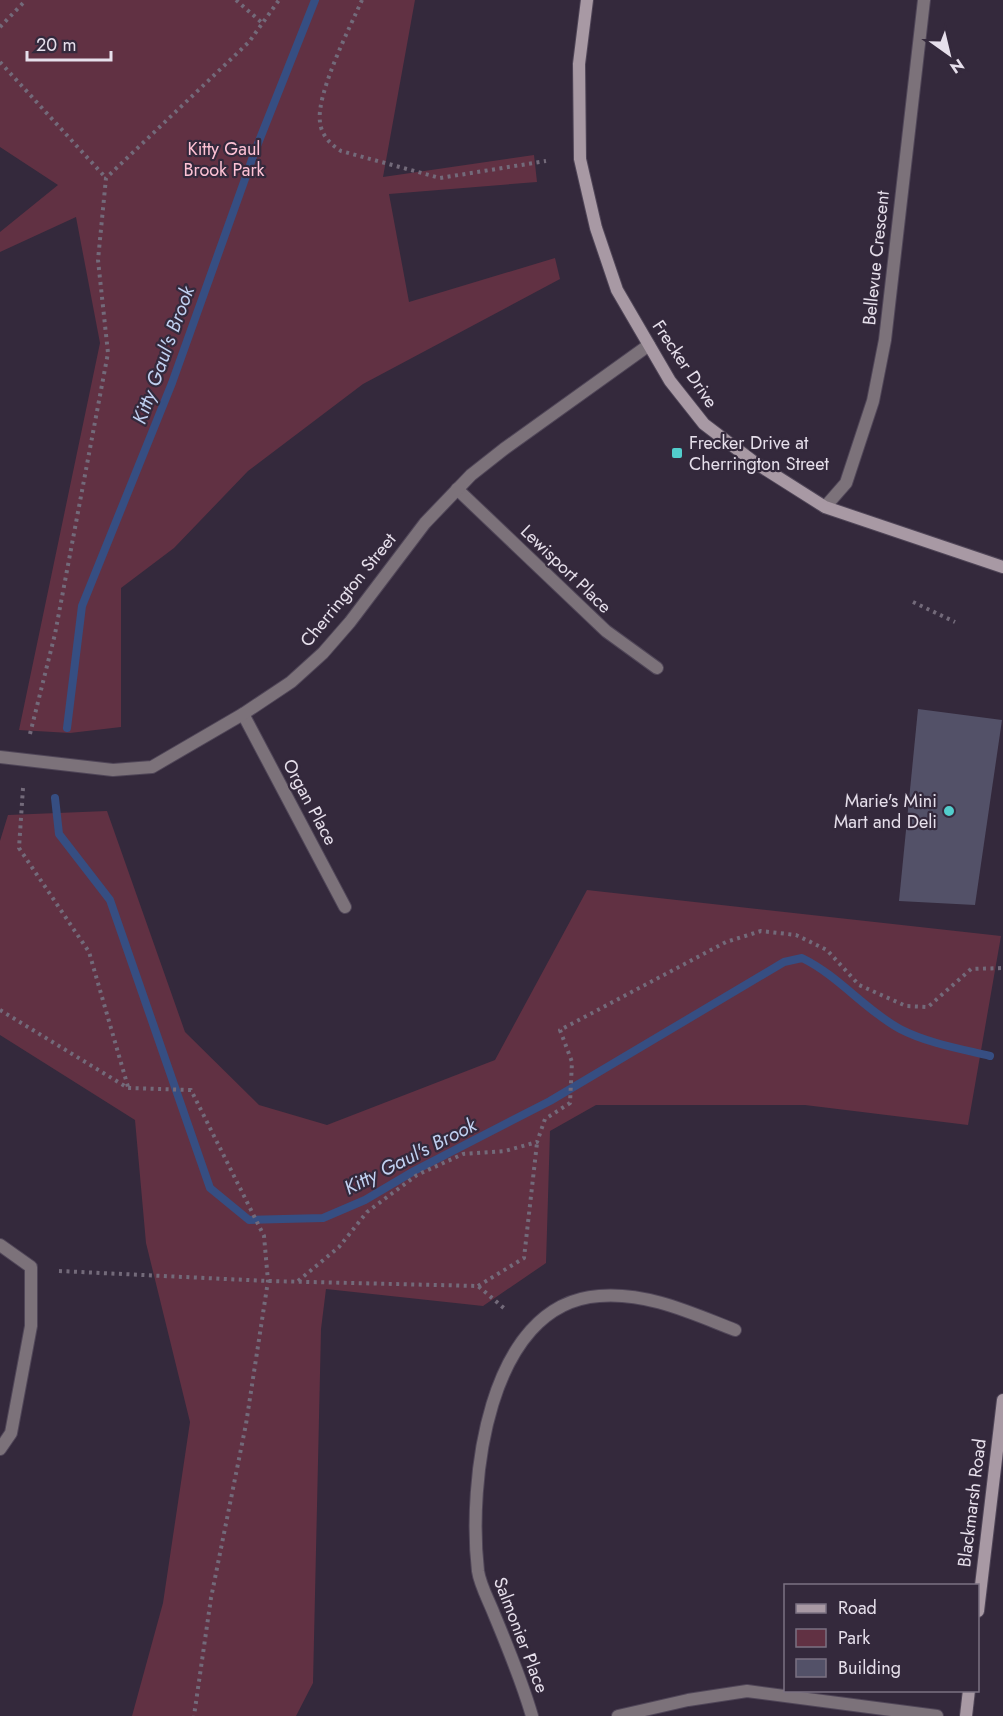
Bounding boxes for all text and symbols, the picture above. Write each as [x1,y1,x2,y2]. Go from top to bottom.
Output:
scale bar [27,24,111,62]
north arrow [919,24,979,84]
text: 20 m [36,32,76,58]
text: N [945,53,969,79]
park label: Kitty Gaul Brook Park [184,136,265,183]
street label: Bellevue Crescent [856,189,896,327]
water label: Kitty Gaul's Brook [125,281,202,428]
street label: Frecker Drive [646,315,724,413]
place label: Frecker Drive at Cherrington Street [689,430,829,477]
marker: Frecker Drive at Cherrington Street [670,446,684,460]
street label: Lewisport Place [515,519,617,619]
street label: Cherrington Street [294,527,402,652]
street label: Organ Place [276,754,344,850]
place label: Marie's Mini Mart and Deli [834,788,937,835]
marker: Marie's Mini Mart and Deli [942,804,956,818]
water label: Kitty Gaul's Brook [339,1110,483,1202]
street label: Blackmarsh Road [951,1437,993,1569]
street label: Salmonier Place [487,1573,555,1697]
legend [784,1584,979,1692]
text: Road [838,1595,877,1621]
text: Park [838,1625,870,1651]
text: Building [838,1655,901,1681]

